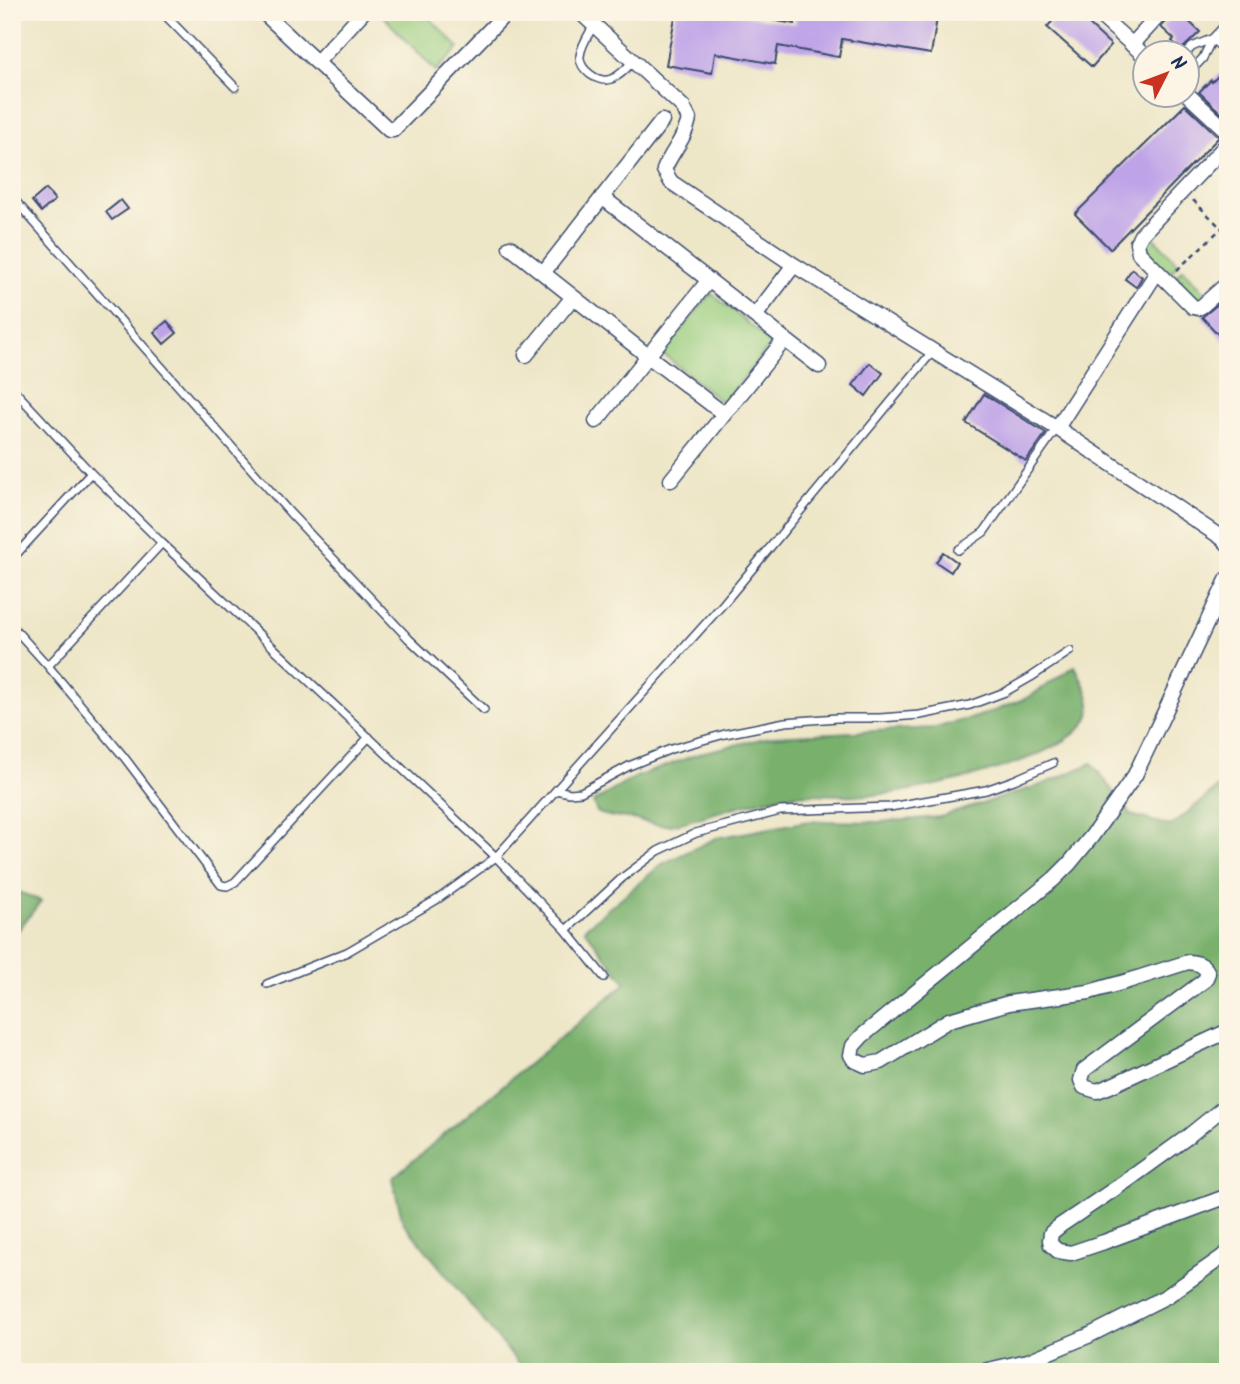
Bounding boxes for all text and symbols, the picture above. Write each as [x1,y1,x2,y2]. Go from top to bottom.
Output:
north arrow [1132,38,1202,108]
text: N [1162,49,1192,78]

